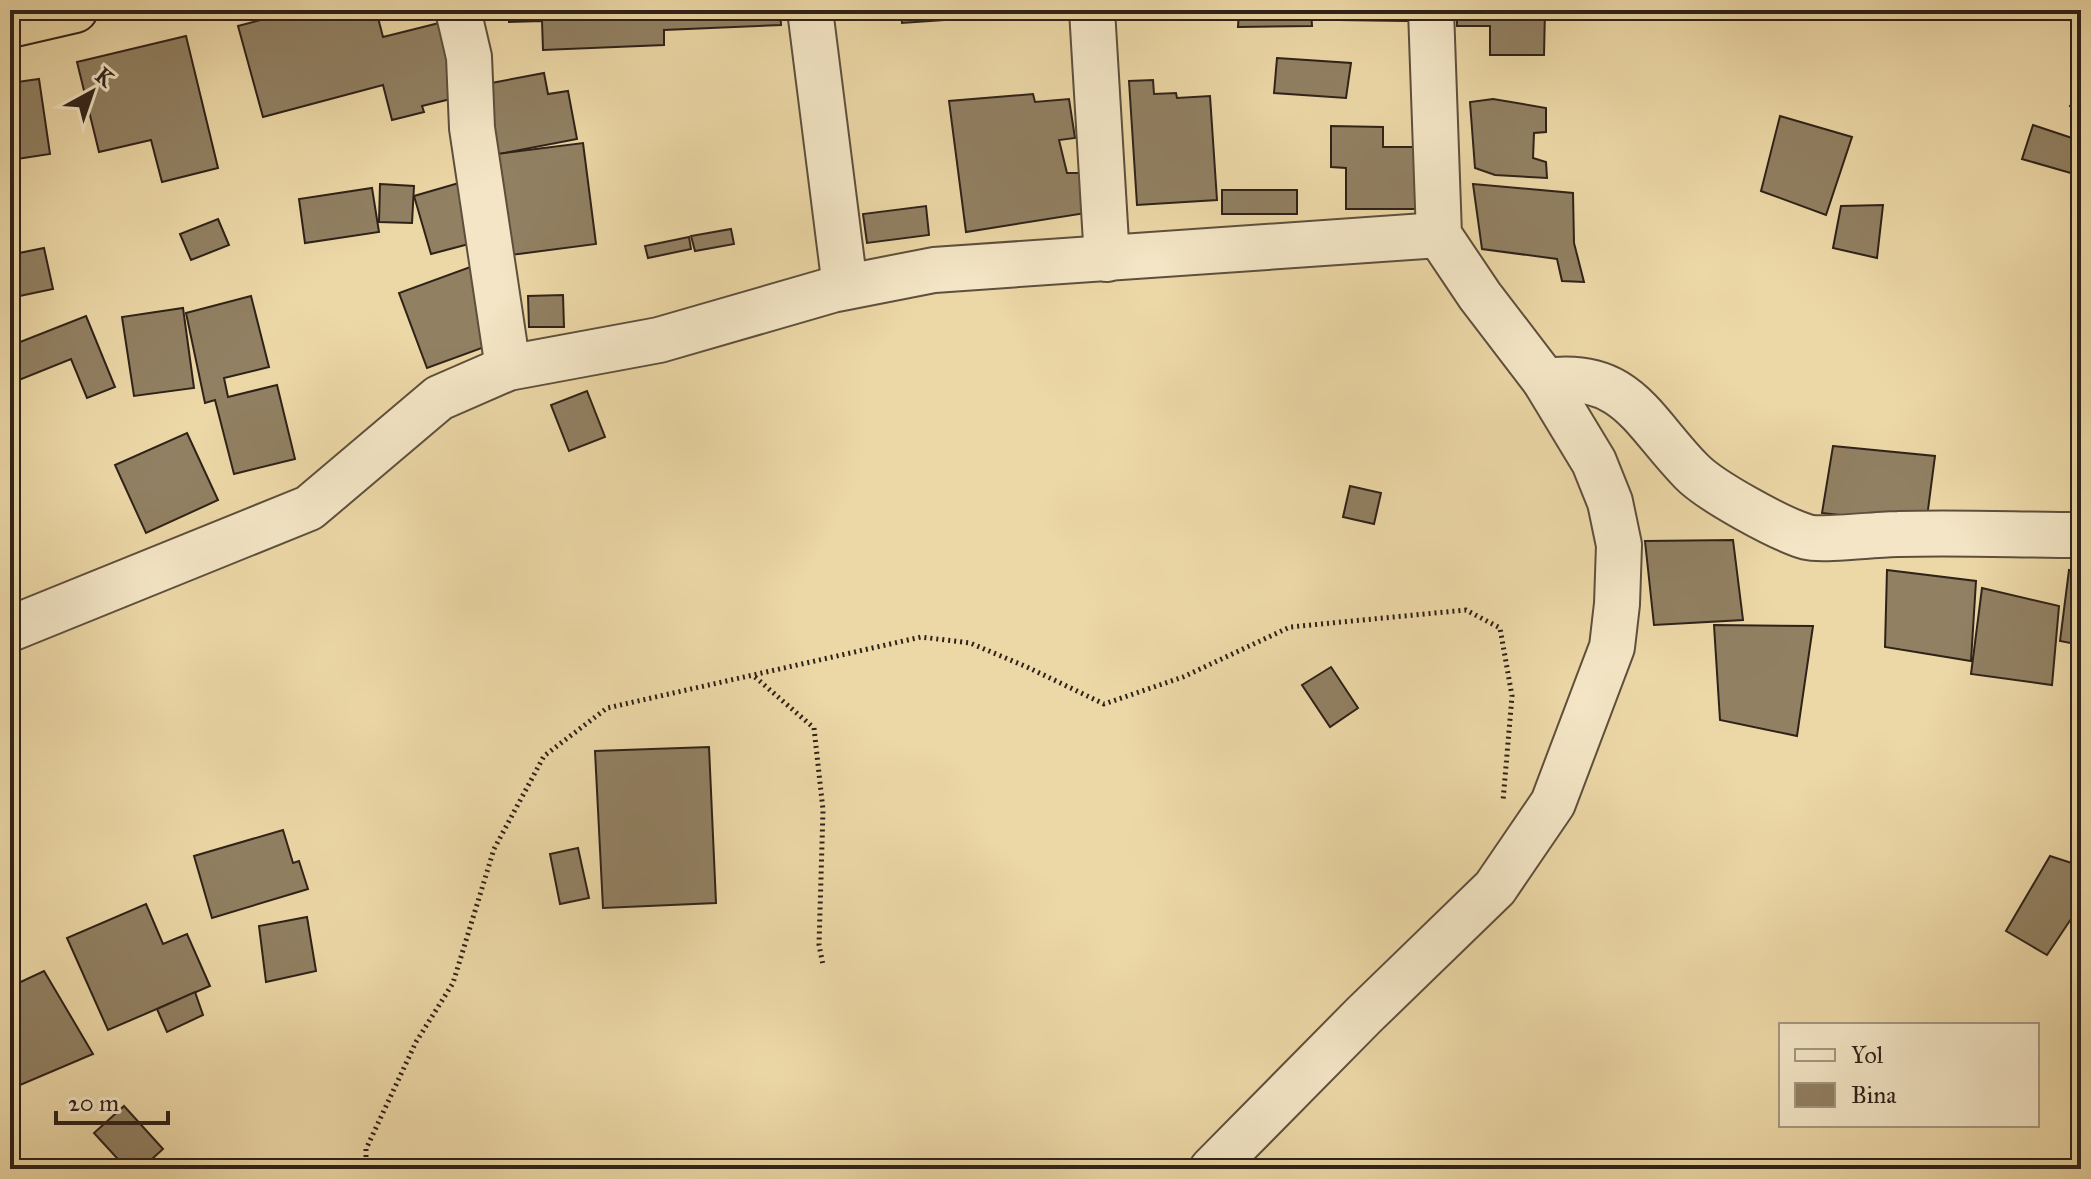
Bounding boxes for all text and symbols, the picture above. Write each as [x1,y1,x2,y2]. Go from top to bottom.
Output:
north arrow [52,52,132,132]
text: K [90,62,120,93]
legend [1779,1023,2039,1127]
text: Yol [1851,1040,1884,1070]
scale bar [56,1075,168,1125]
text: Bina [1851,1080,1897,1110]
text: 20 m [68,1088,119,1118]

